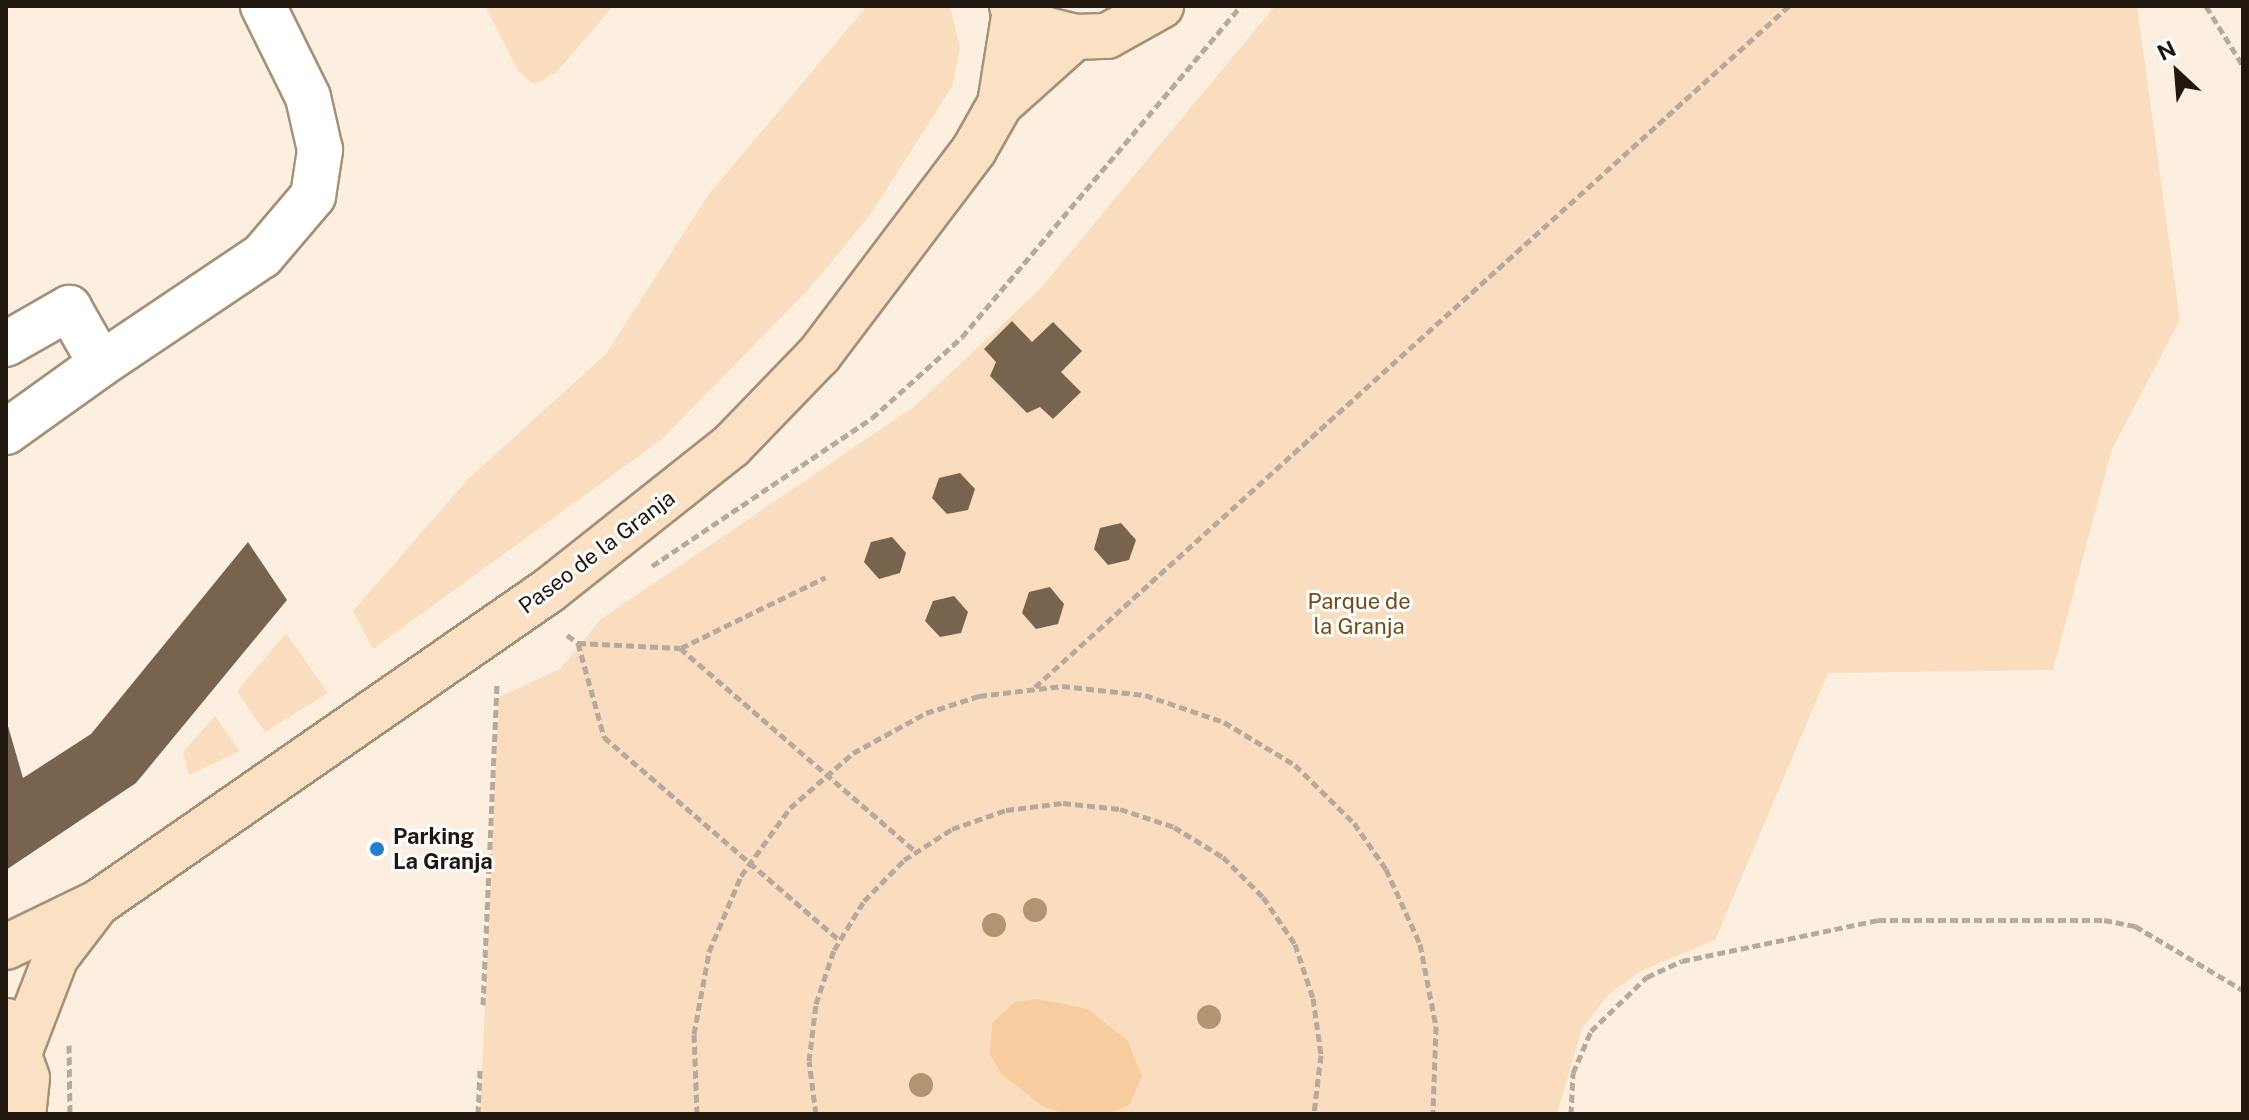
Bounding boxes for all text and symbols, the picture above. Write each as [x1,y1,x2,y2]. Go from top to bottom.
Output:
north arrow [2137,32,2217,112]
text: N [2153,35,2180,66]
street label: Paseo de la Granja [513,484,681,620]
park label: Parque de la Granja [1307,588,1411,640]
place label: Parking La Granja [393,823,493,874]
marker: Parking La Granja [368,840,386,858]

